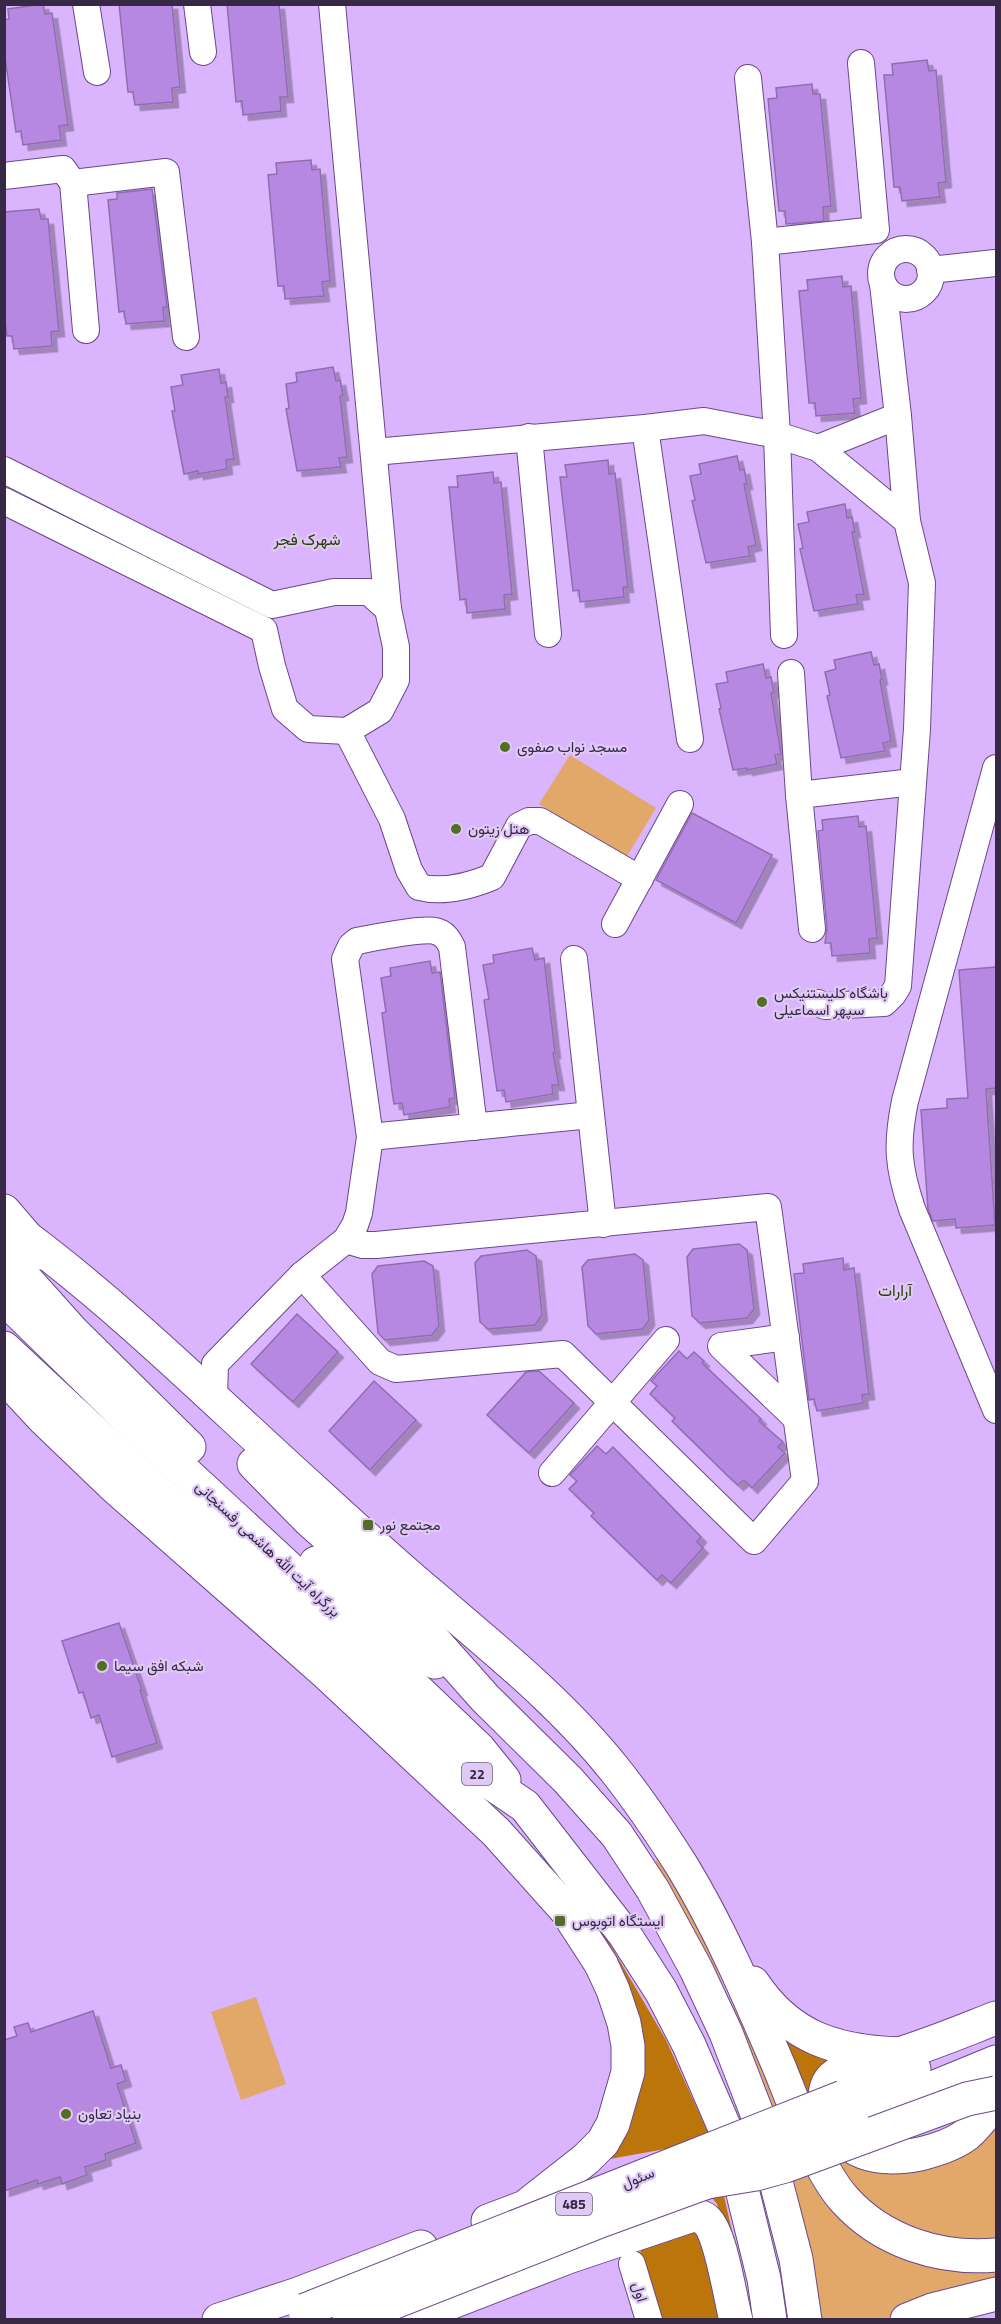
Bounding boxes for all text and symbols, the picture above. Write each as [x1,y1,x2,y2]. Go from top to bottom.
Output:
district label: شهرک فجر [272,527,341,551]
place label: مسجد نواب صفوی [517,735,627,758]
marker: مسجد نواب صفوی [498,740,512,754]
place label: هتل زیتون [468,817,530,840]
marker: هتل زیتون [449,822,463,836]
place label: باشگاه کلیستنیکس سپهر اسماعیلی [774,981,888,1021]
marker: باشگاه کلیستنیکس سپهر اسماعیلی [755,995,769,1009]
district label: آرارات [878,1278,913,1302]
street label: بزرگراه آیت الله هاشمی رفسنجانی [191,1475,346,1622]
place label: مجتمع نور [379,1513,441,1536]
marker: مجتمع نور [361,1518,375,1532]
place label: شبکه افق سیما [114,1654,204,1677]
marker: شبکه افق سیما [95,1659,109,1673]
road number: 22 [462,1763,492,1785]
place label: ایستگاه اتوبوس [572,1909,664,1932]
marker: ایستگاه اتوبوس [553,1914,567,1928]
place label: بنیاد تعاون [78,2102,141,2125]
marker: بنیاد تعاون [59,2107,73,2121]
street label: سئول [618,2161,658,2194]
road number: 485 [556,2193,592,2215]
street label: اول [627,2279,654,2305]

